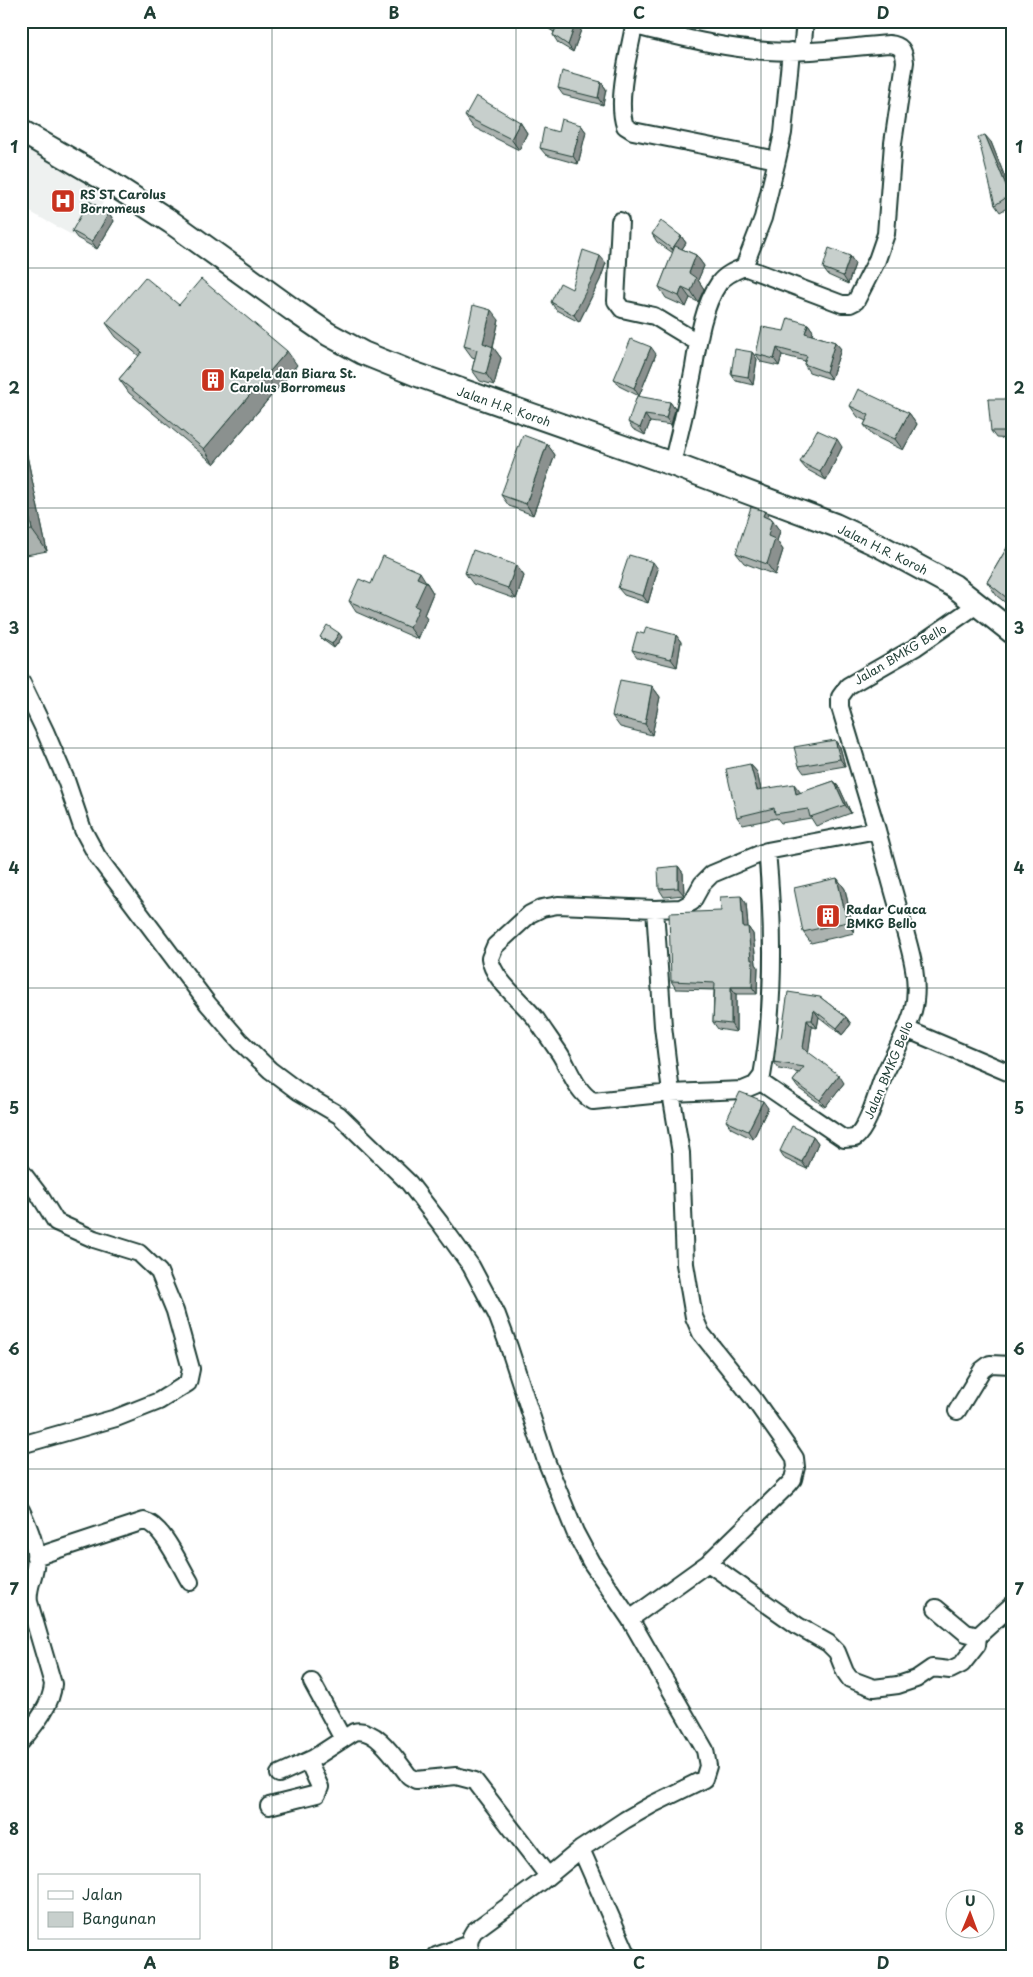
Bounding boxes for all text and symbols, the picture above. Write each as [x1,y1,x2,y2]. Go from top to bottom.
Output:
text: A [144,0,157,24]
text: B [389,0,400,24]
text: C [633,0,645,24]
text: D [877,0,889,24]
text: 1 [10,134,18,158]
text: 1 [1015,134,1023,158]
place label: RS ST Carolus Borromeus [80,185,166,217]
hospital icon: RS ST Carolus Borromeus [50,188,76,214]
place label: Kapela dan Biara St. Carolus Borromeus [230,364,356,396]
building icon: Kapela dan Biara St. Carolus Borromeus [200,367,226,393]
text: 2 [8,375,20,399]
text: 2 [1013,375,1025,399]
street label: Jalan H.R. Koroh [455,381,553,431]
street label: Jalan H.R. Koroh [835,519,931,579]
text: 3 [9,615,19,639]
text: 3 [1014,615,1024,639]
street label: Jalan BMKG Bello [850,619,950,689]
text: 4 [9,855,20,879]
text: 4 [1014,855,1025,879]
place label: Radar Cuaca BMKG Bello [846,900,927,932]
building icon: Radar Cuaca BMKG Bello [815,903,841,929]
street label: Jalan BMKG Bello [859,1018,917,1122]
text: 5 [9,1095,19,1119]
text: 5 [1014,1095,1024,1119]
text: 6 [8,1336,20,1360]
text: 6 [1013,1336,1025,1360]
text: 7 [9,1576,19,1600]
text: 7 [1014,1576,1024,1600]
text: 8 [9,1816,19,1840]
text: 8 [1014,1816,1024,1840]
legend [38,1874,200,1940]
text: Jalan [82,1882,123,1905]
north arrow [946,1890,996,1940]
text: U [965,1890,976,1911]
text: Bangunan [82,1906,156,1929]
text: A [144,1950,157,1974]
text: B [389,1950,400,1974]
text: C [633,1950,645,1974]
text: D [877,1950,889,1974]

